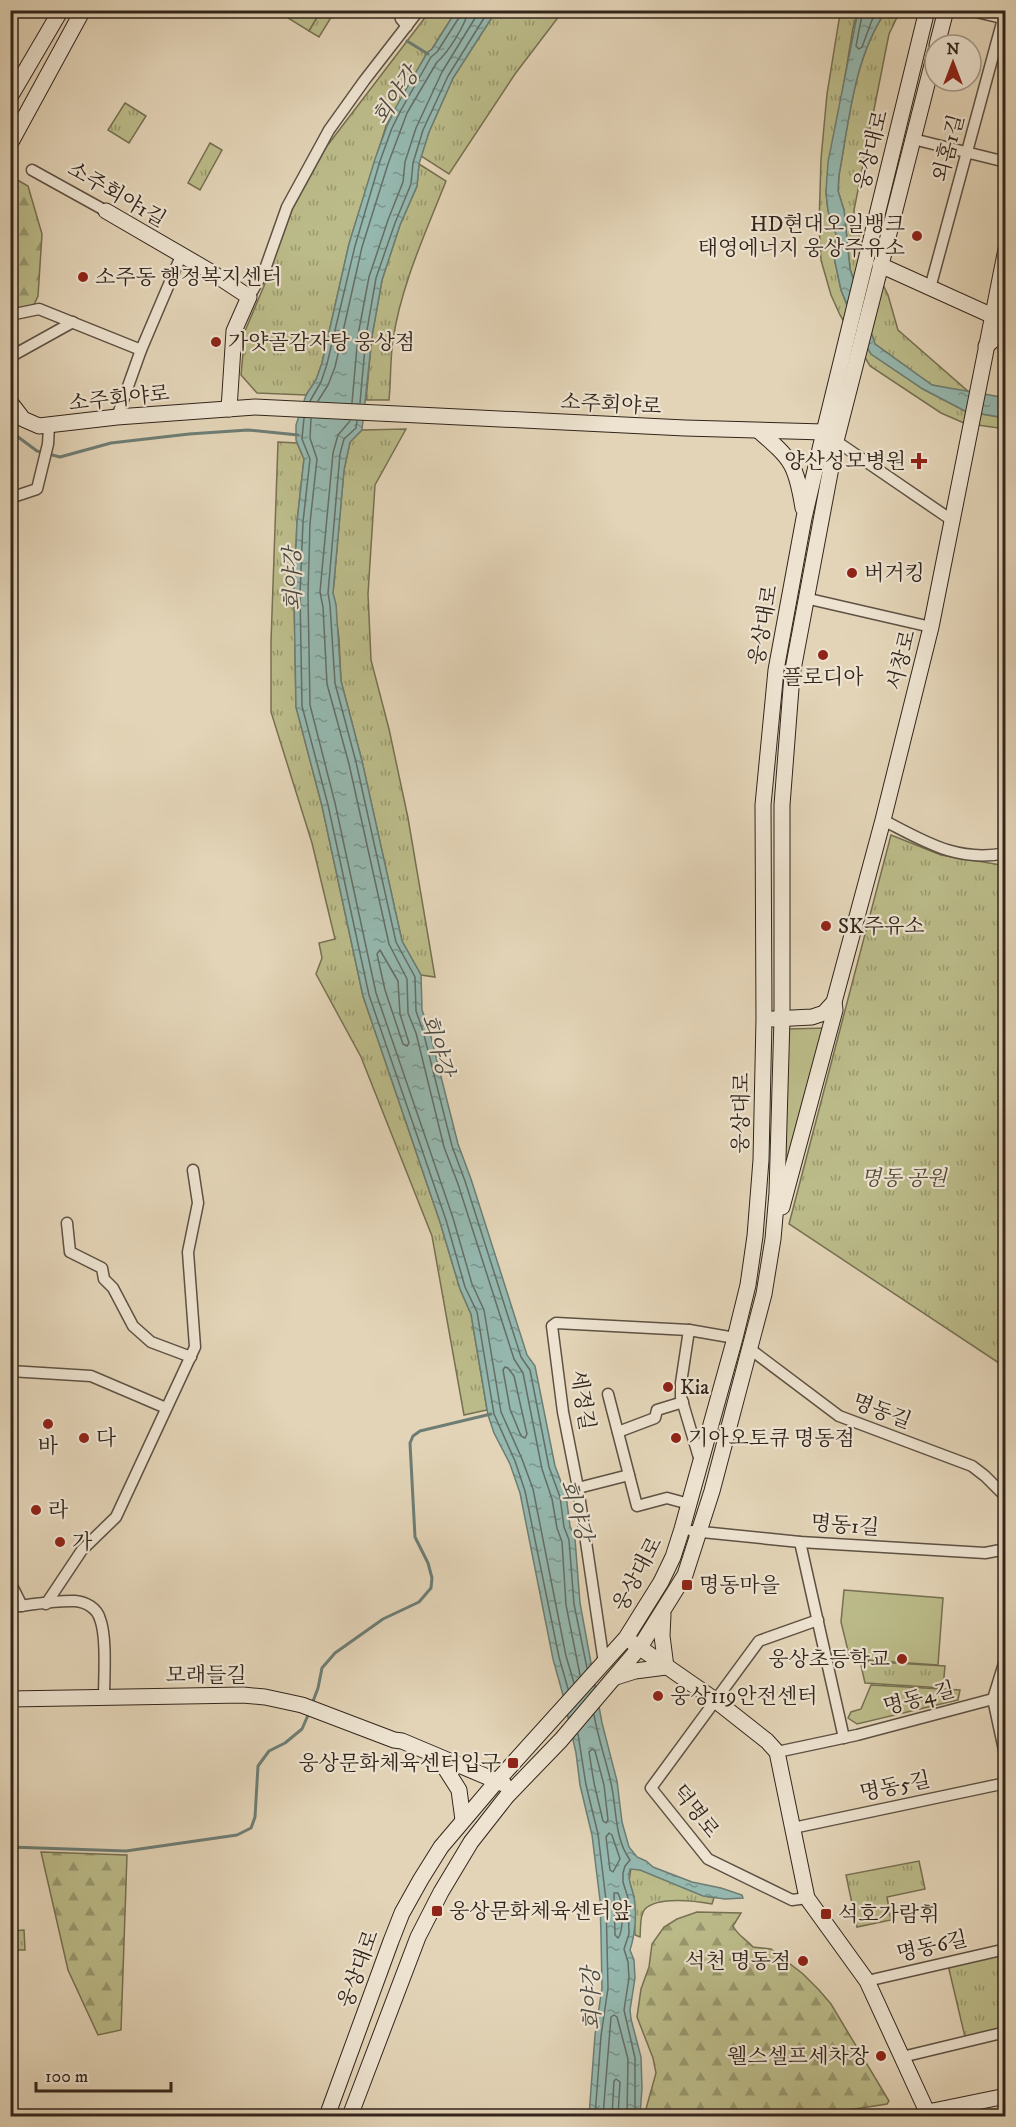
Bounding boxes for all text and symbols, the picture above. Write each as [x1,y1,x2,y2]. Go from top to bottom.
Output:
north arrow [923,33,983,93]
text: N [946,39,960,59]
water label: 회야강 [367,59,427,130]
street label: 웅상대로 [850,108,894,193]
street label: 외홈1길 [928,112,970,185]
street label: 소주회야1길 [63,156,170,233]
place label: HD현대오일뱅크 태영에너지 웅상주유소 [698,212,905,262]
marker: HD현대오일뱅크 태영에너지 웅상주유소 [910,229,924,243]
place label: 소주동 행정복지센터 [95,265,282,291]
marker: 소주동 행정복지센터 [76,270,90,284]
place label: 가얏골감자탕 웅상점 [228,330,415,356]
marker: 가얏골감자탕 웅상점 [209,335,223,349]
street label: 소주회야로 [67,381,171,417]
street label: 소주회야로 [560,389,662,421]
place label: 양산성모병원 [784,449,906,475]
marker: 양산성모병원 [910,452,928,470]
water label: 회야강 [279,543,308,611]
place label: 버거킹 [864,561,925,587]
marker: 버거킹 [845,566,859,580]
street label: 웅상대로 [744,583,784,667]
street label: 서창로 [882,628,922,693]
marker: 플로디아 [816,648,830,662]
place label: 플로디아 [782,665,864,691]
place label: SK주유소 [838,914,925,940]
marker: SK주유소 [819,919,833,933]
water label: 회야강 [414,1011,460,1083]
street label: 웅상대로 [728,1072,756,1154]
park label: 명동 공원 [861,1166,949,1192]
street label: 세정길 [564,1368,600,1432]
place label: Kia [680,1375,709,1401]
marker: Kia [661,1380,675,1394]
street label: 명동길 [849,1389,915,1435]
marker: 바 [41,1417,55,1431]
place label: 다 [96,1426,117,1452]
place label: 기아오토큐 명동점 [688,1426,855,1452]
marker: 다 [77,1431,91,1445]
marker: 기아오토큐 명동점 [669,1431,683,1445]
place label: 바 [38,1434,59,1460]
water label: 회야강 [553,1476,599,1548]
place label: 라 [48,1498,69,1524]
marker: 라 [29,1503,43,1517]
street label: 명동1길 [810,1511,880,1541]
place label: 가 [72,1530,93,1556]
street label: 웅상대로 [607,1533,668,1616]
marker: 가 [53,1535,67,1549]
place label: 명동마을 [699,1573,780,1599]
marker: 명동마을 [680,1578,694,1592]
place label: 웅상초등학교 [768,1647,890,1673]
marker: 웅상초등학교 [895,1652,909,1666]
street label: 모래들길 [165,1663,247,1689]
street label: 명동4길 [881,1677,958,1721]
place label: 웅상119안전센터 [670,1684,818,1710]
marker: 웅상119안전센터 [651,1689,665,1703]
place label: 웅상문화체육센터입구 [298,1751,501,1777]
marker: 웅상문화체육센터입구 [506,1756,520,1770]
street label: 명동5길 [858,1767,933,1807]
street label: 덕명로 [666,1780,724,1844]
place label: 웅상문화체육센터앞 [449,1899,632,1925]
place label: 석호가람휘 [838,1902,939,1928]
marker: 웅상문화체육센터앞 [430,1904,444,1918]
marker: 석호가람휘 [819,1907,833,1921]
street label: 명동6길 [894,1926,970,1968]
street label: 웅상대로 [333,1927,385,2012]
place label: 석천 명동점 [685,1949,791,1975]
marker: 석천 명동점 [796,1954,810,1968]
water label: 회야강 [578,1963,607,2031]
place label: 웰스셀프세차장 [727,2044,870,2070]
marker: 웰스셀프세차장 [874,2049,888,2063]
scale bar [36,2055,171,2093]
text: 100 m [45,2066,88,2088]

